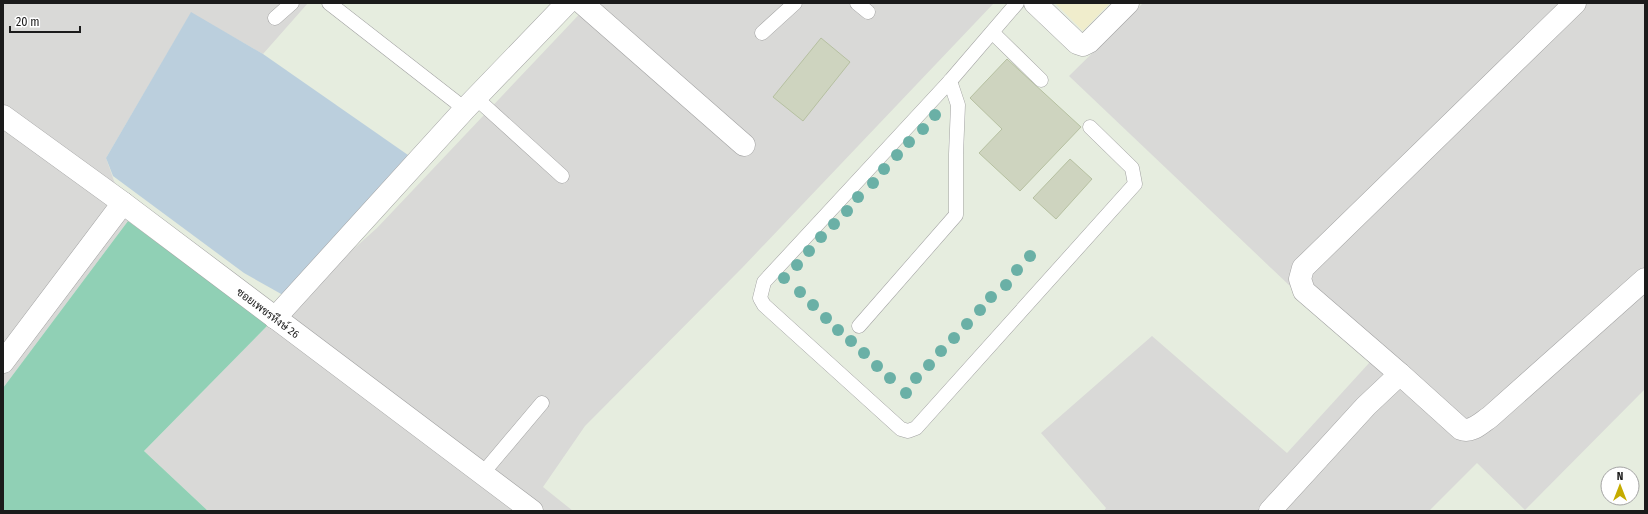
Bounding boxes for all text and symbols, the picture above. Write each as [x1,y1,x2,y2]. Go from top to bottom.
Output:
scale bar [10,8,80,34]
text: 20 m [16,15,40,29]
street label: ซอยเพชรหึงษ์ 26 [234,284,303,342]
north arrow [1600,466,1640,506]
text: N [1617,470,1623,483]

